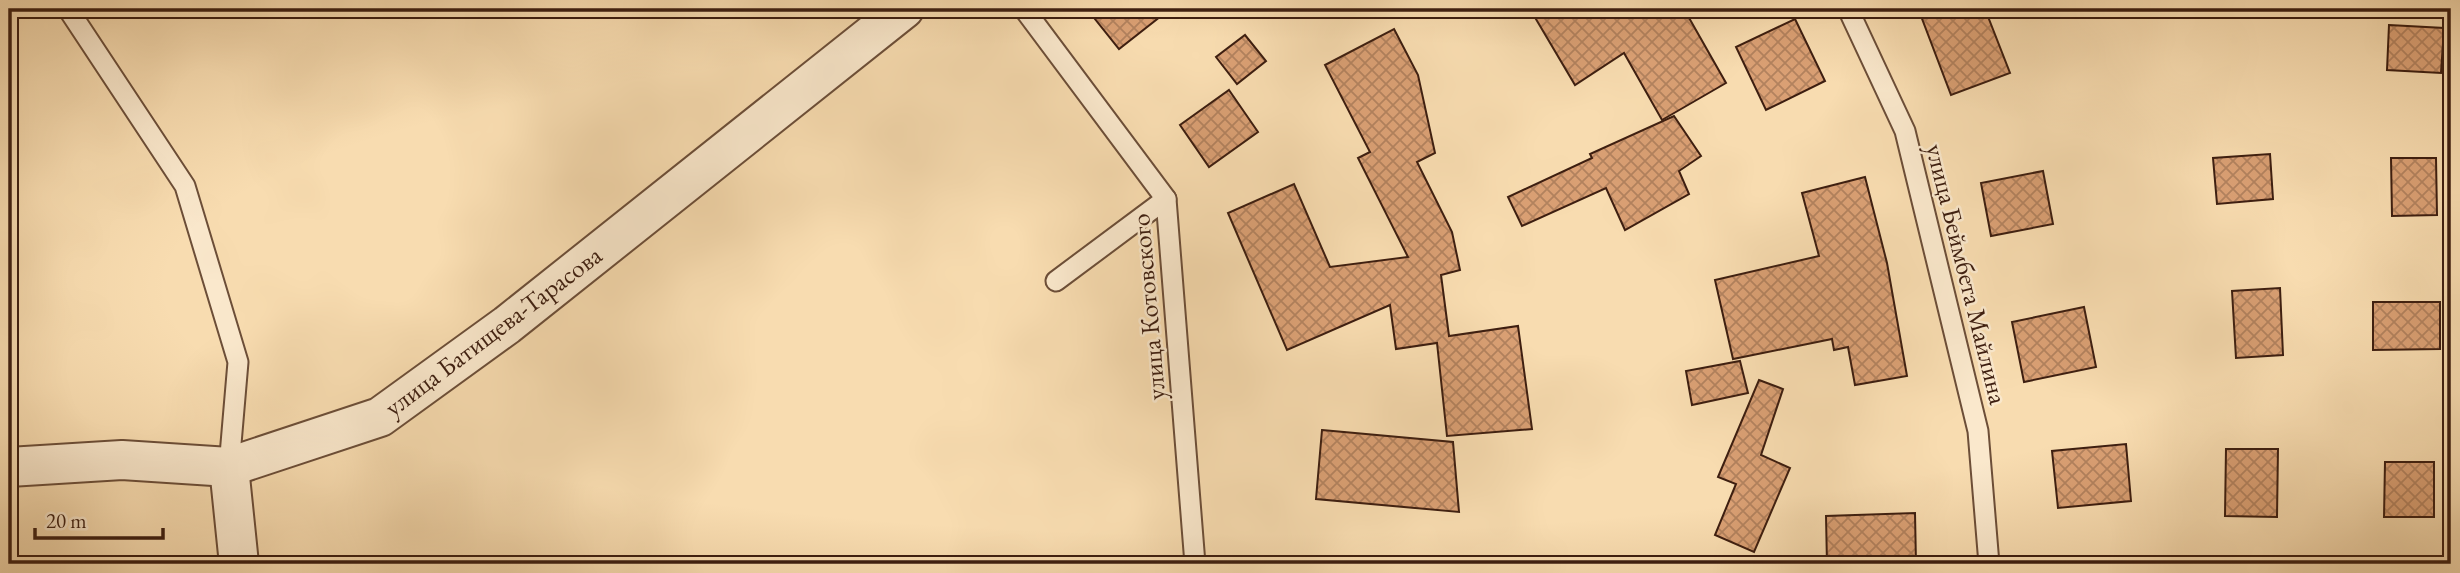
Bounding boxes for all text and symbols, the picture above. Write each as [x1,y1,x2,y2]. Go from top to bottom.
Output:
street label: улица Беймбета Майлина [1918,140,2016,408]
street label: улица Котовского [1123,212,1173,402]
street label: улица Батищева-Тарасова [377,238,609,424]
scale bar [35,496,163,540]
text: 20 m [46,507,87,534]

